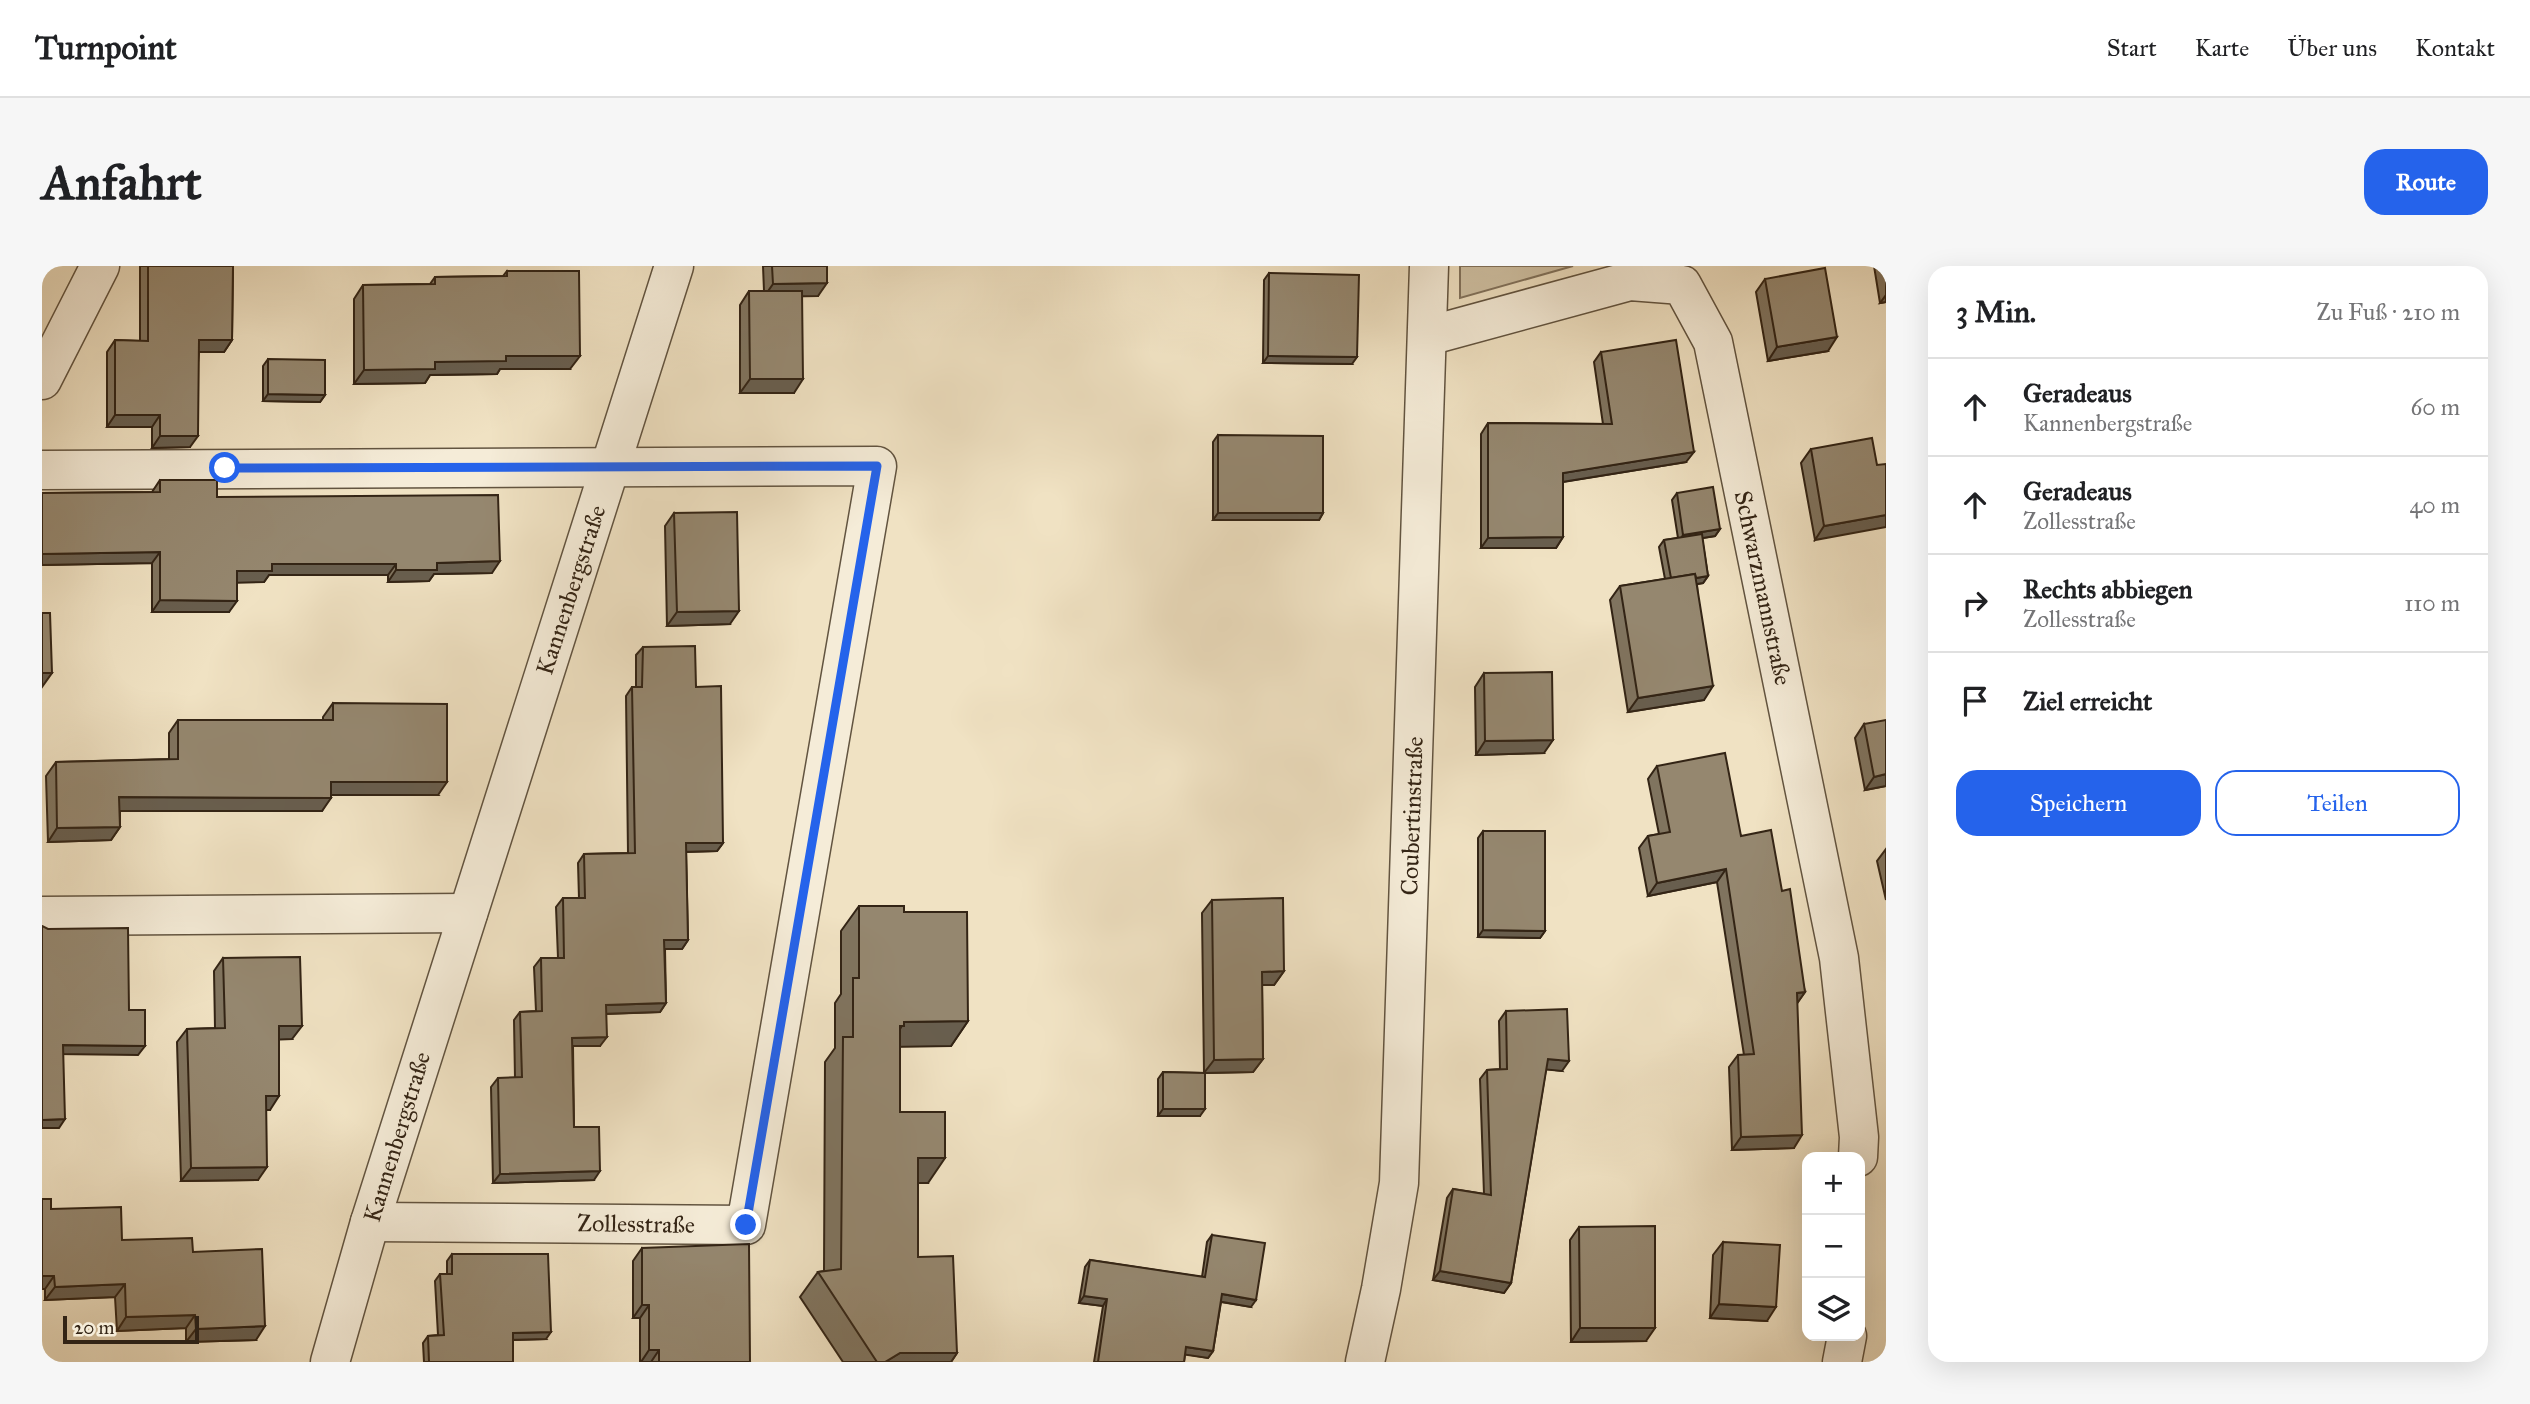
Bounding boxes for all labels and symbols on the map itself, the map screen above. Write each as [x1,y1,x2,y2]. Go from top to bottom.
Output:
route start [209,452,240,483]
street label: Schwarzmannstraße [1728,488,1798,688]
street label: Kannenbergstraße [529,501,613,679]
street label: Coubertinstraße [1394,736,1430,896]
street label: Kannenbergstraße [357,1048,437,1226]
street label: Zollesstraße [577,1208,695,1240]
route end [730,1209,761,1240]
scale bar [63,1313,200,1345]

